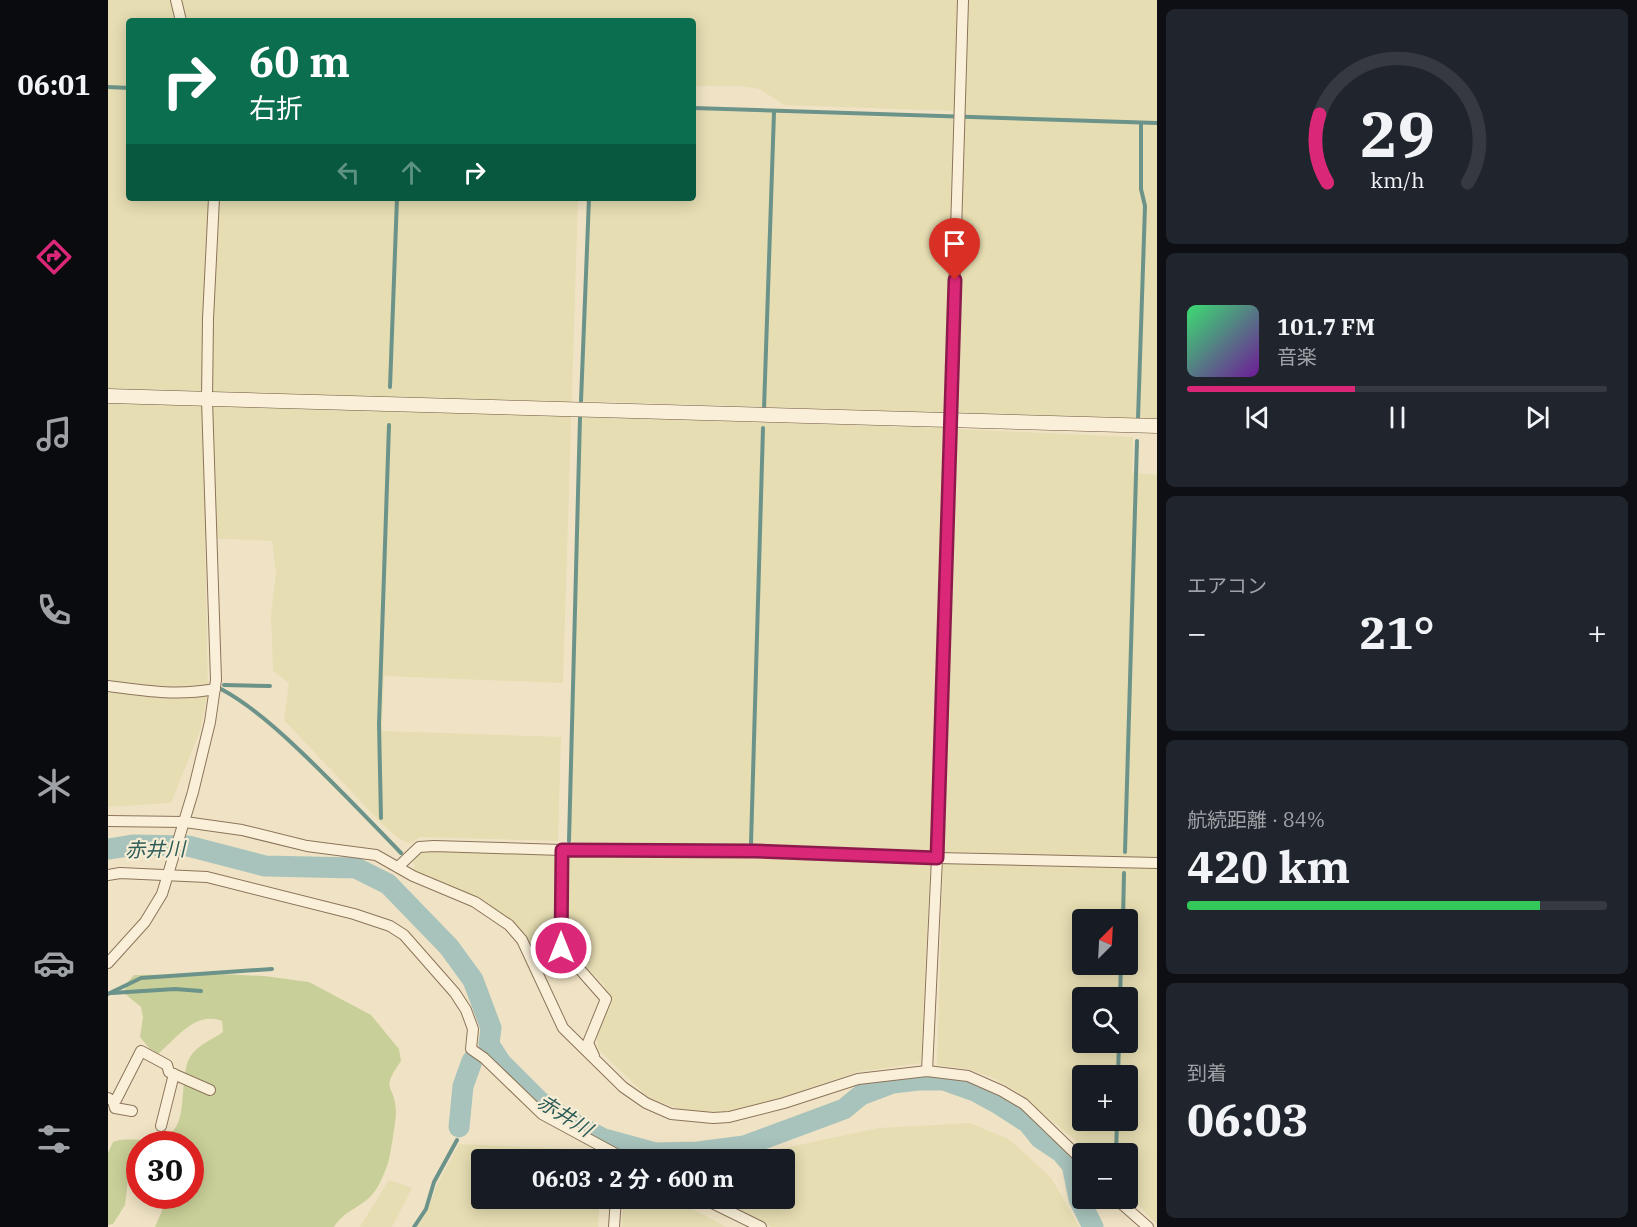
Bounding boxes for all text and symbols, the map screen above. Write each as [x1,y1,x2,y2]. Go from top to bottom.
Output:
text: 60 m [249,34,350,89]
icon: right [150,42,228,120]
text: 06:01 [18,67,90,102]
text: 右折 [249,90,303,125]
text: 29 [1360,93,1434,174]
icon: left [332,156,365,189]
icon: ahead [395,156,428,189]
icon: right [458,156,491,189]
text: km/h [1370,167,1424,195]
pin [929,218,980,280]
icon: arrive [938,227,971,260]
icon: directions [33,236,75,278]
text: 101.7 FM [1277,312,1375,341]
text: 音楽 [1277,343,1317,370]
icon: previous [1241,401,1274,434]
icon: pause [1381,401,1414,434]
icon: next [1521,401,1554,434]
icon: music [33,413,75,455]
text: エアコン [1187,572,1267,599]
icon: phone [33,589,75,631]
text: 21° [1359,603,1435,661]
text: − [1187,611,1207,654]
text: + [1587,611,1607,654]
icon: climate [33,765,75,807]
text: 航続距離 · 84% [1187,806,1325,833]
water label: 赤井川 [125,835,187,863]
text: 420 km [1187,837,1350,895]
north arrow [1072,909,1138,975]
map controls [1072,909,1138,1209]
position arrow [529,916,593,980]
icon: car [33,942,75,984]
button: search [1072,987,1138,1053]
text: 到着 [1187,1059,1227,1086]
button: + [1072,1065,1138,1131]
water label: 赤井川 [532,1088,599,1143]
text: 06:03 [1187,1090,1309,1148]
icon: filters [33,1118,75,1160]
speed limit sign: 30 [126,1131,204,1209]
button: − [1072,1143,1138,1209]
text: 06:03 · 2 分 · 600 m [532,1164,734,1193]

